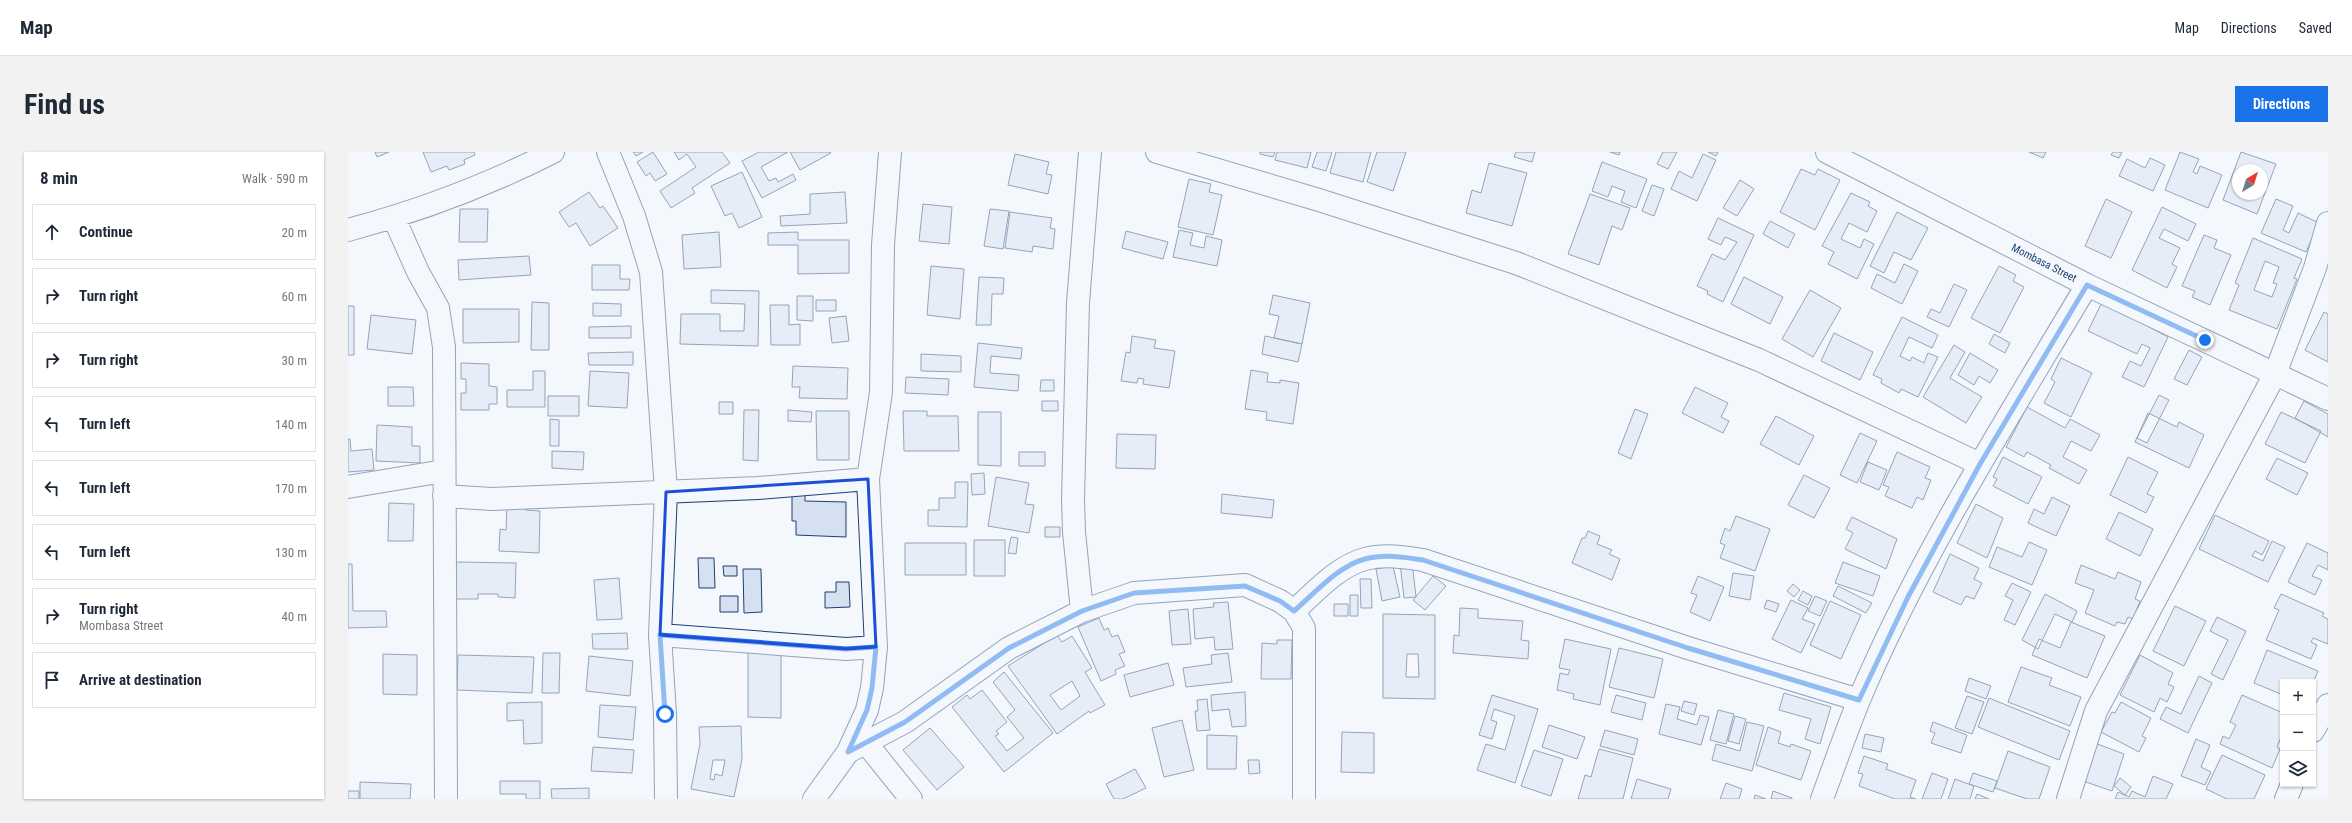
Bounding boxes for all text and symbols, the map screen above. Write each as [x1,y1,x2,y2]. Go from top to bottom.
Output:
text: Map [20,16,53,39]
text: Map [2175,20,2199,36]
text: Directions [2221,20,2277,36]
text: Saved [2299,20,2332,36]
button: Directions [2235,86,2328,122]
text: Find us [24,88,105,121]
north arrow [2232,164,2268,200]
text: 8 min [40,168,78,188]
text: Walk · 590 m [242,171,308,186]
icon: ahead [41,221,63,243]
text: Continue [79,223,133,241]
text: 20 m [281,225,307,240]
street label: Mombasa Street [2009,241,2079,285]
icon: right [41,285,63,307]
text: Turn right [79,287,138,305]
text: 60 m [281,289,307,304]
route end [2196,331,2214,349]
icon: right [41,349,63,371]
text: Turn right [79,351,138,369]
text: 30 m [281,353,307,368]
icon: left [41,413,63,435]
text: Turn left [79,415,130,433]
text: 140 m [275,417,307,432]
icon: left [41,477,63,499]
text: Turn left [79,479,130,497]
text: 170 m [275,481,307,496]
icon: left [41,541,63,563]
text: Turn left [79,543,130,561]
text: 130 m [275,545,307,560]
text: Turn right [79,600,138,618]
icon: right [41,605,63,627]
text: 40 m [281,609,307,624]
text: Mombasa Street [79,618,163,633]
icon: arrive [41,669,63,691]
text: Arrive at destination [79,671,202,689]
map controls [2280,679,2316,787]
button: + [2280,679,2316,715]
route start [656,705,674,723]
button: − [2280,715,2316,751]
button: layers [2280,751,2316,787]

